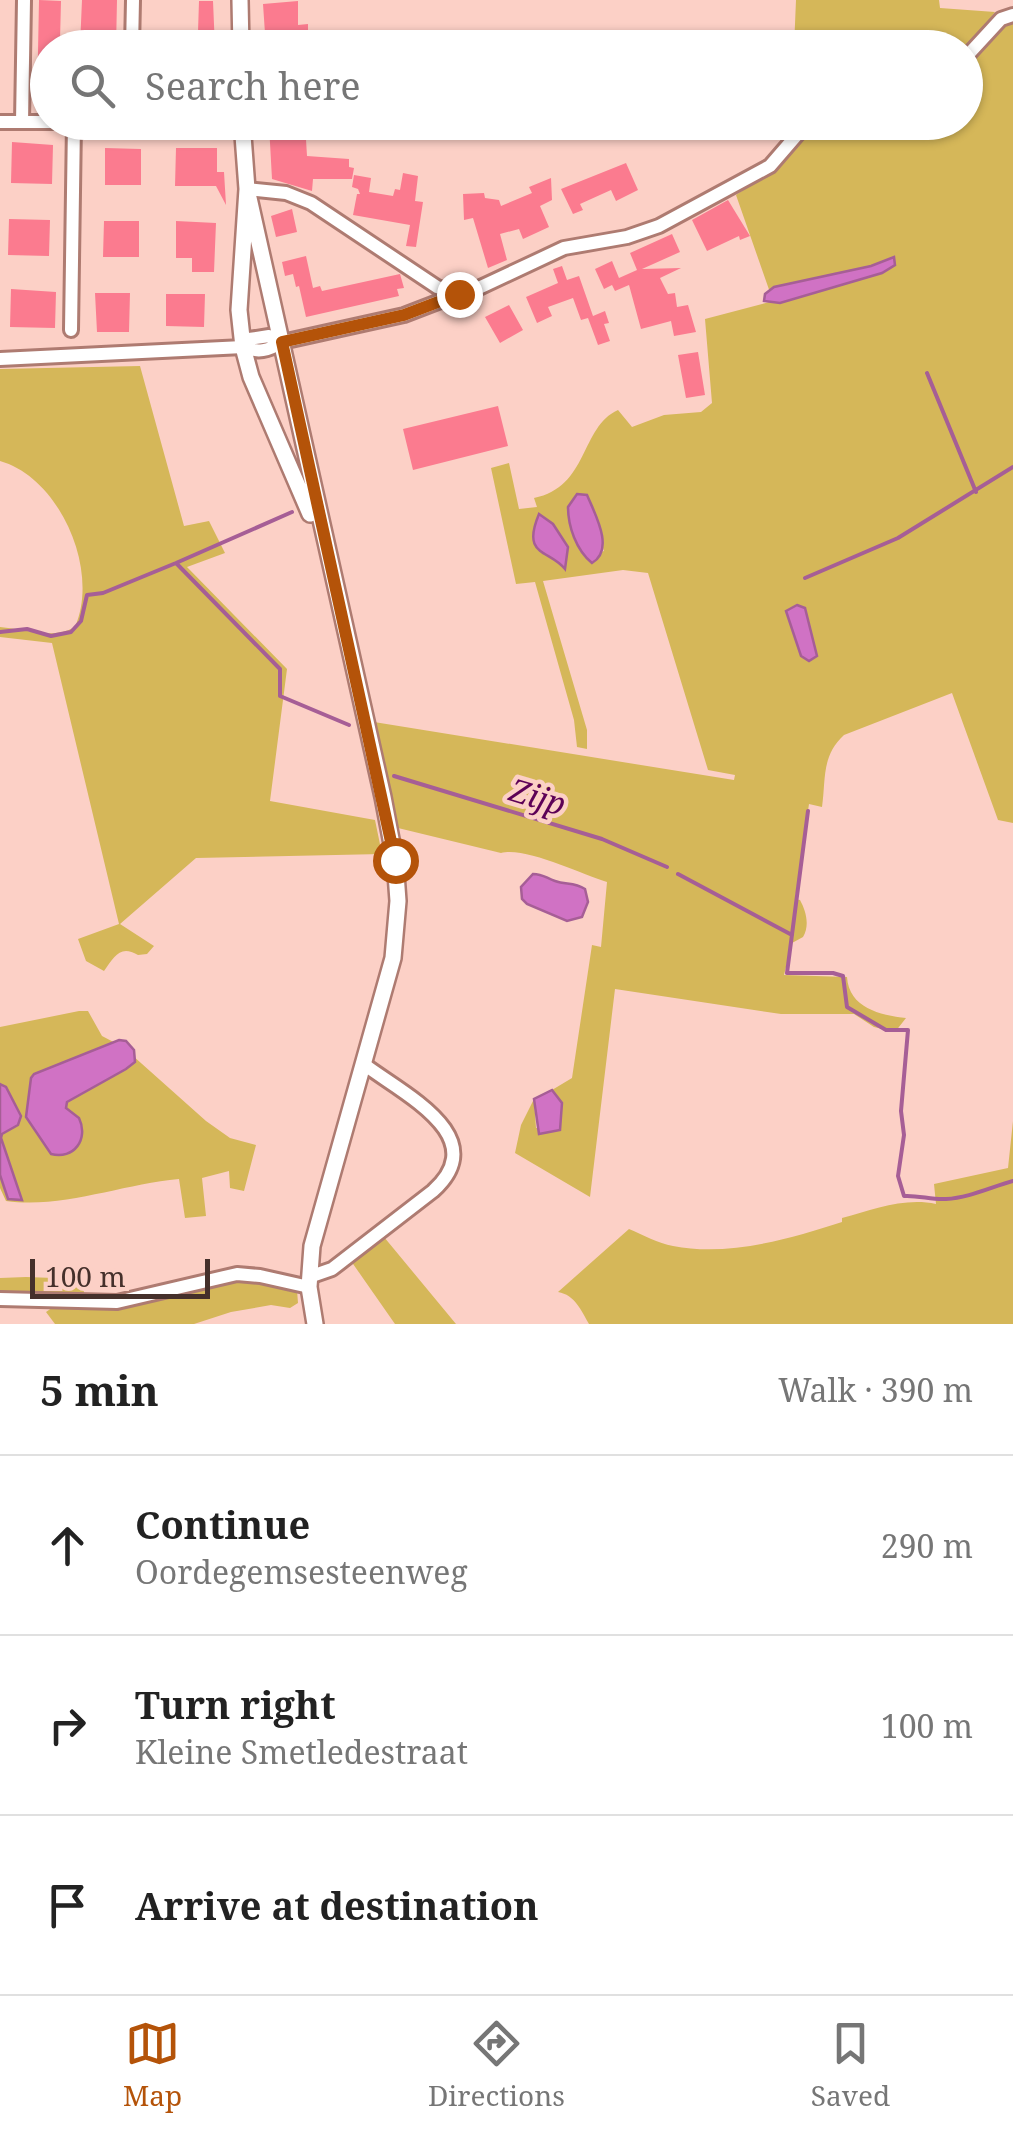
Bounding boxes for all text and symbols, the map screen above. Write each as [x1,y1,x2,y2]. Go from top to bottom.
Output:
search box [30,30,983,140]
icon: search [65,58,120,113]
text: Search here [145,59,361,111]
route end [437,272,483,318]
water label: Zijp [504,767,571,825]
route start [373,838,419,884]
scale bar [30,1254,210,1298]
text: 100 m [45,1257,126,1295]
text: 5 min [40,1361,159,1418]
text: Walk · 390 m [778,1368,973,1411]
text: Continue [135,1498,310,1550]
icon: ahead [40,1518,95,1573]
text: 290 m [881,1524,973,1567]
text: Oordegemsesteenweg [135,1550,468,1593]
text: Turn right [135,1678,336,1730]
icon: right [40,1698,95,1753]
text: 100 m [881,1704,973,1747]
text: Kleine Smetledestraat [135,1730,468,1773]
icon: arrive [40,1878,95,1933]
text: Arrive at destination [135,1879,539,1931]
tab: Map [123,2016,182,2114]
tab: Directions [428,2016,565,2114]
tab: Saved [811,2016,890,2114]

